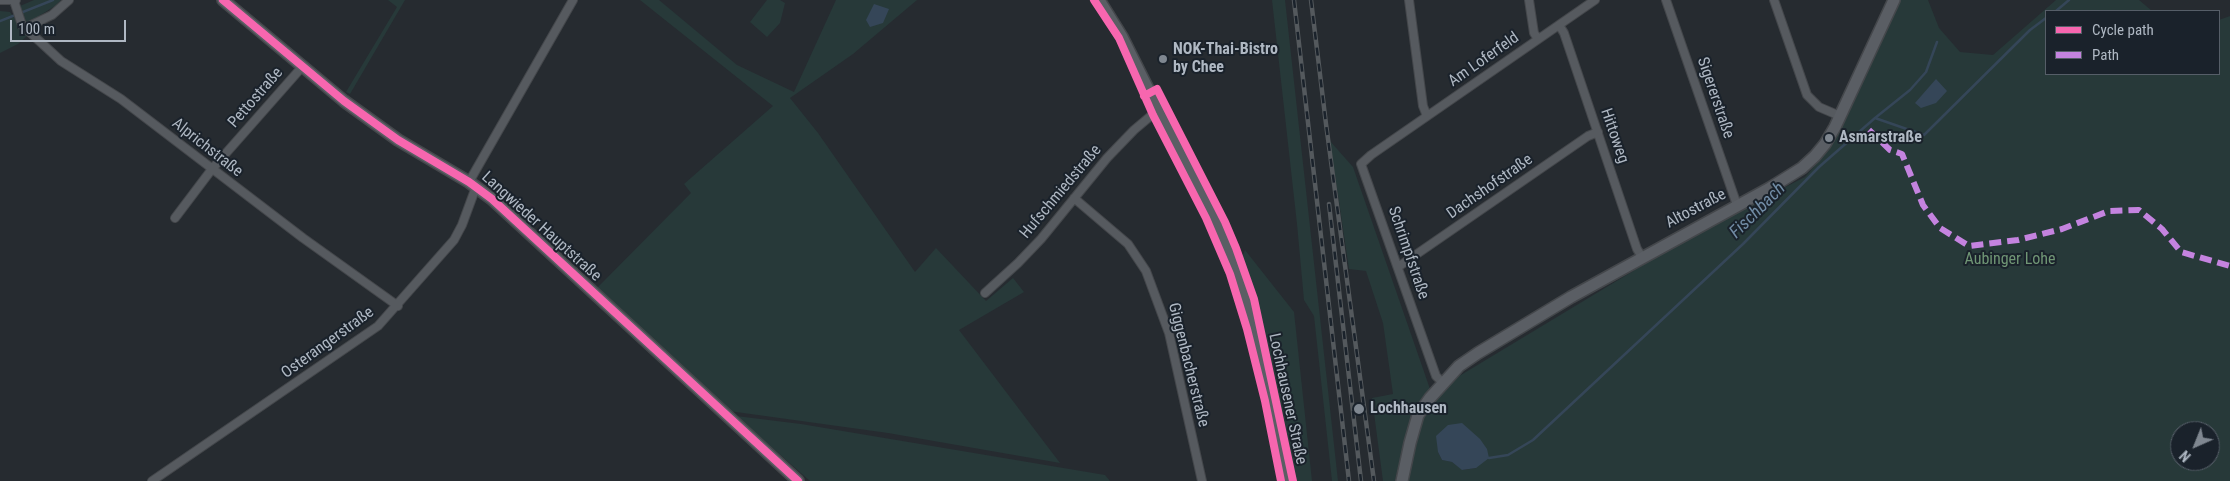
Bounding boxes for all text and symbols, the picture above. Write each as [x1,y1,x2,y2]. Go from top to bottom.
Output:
scale bar [12,10,129,42]
legend [2045,10,2220,75]
text: 100 m [18,20,55,38]
text: Cycle path [2092,21,2154,39]
street label: Am Loferfeld [1445,29,1523,91]
place label: NOK-Thai-Bistro by Chee [1173,40,1278,78]
text: Path [2092,46,2119,64]
marker: NOK-Thai-Bistro by Chee [1157,53,1169,65]
street label: Sigererstraße [1692,55,1738,141]
street label: Pettostraße [225,64,287,132]
street label: Hittoweg [1596,106,1632,166]
street label: Alprichstraße [168,114,246,182]
place label: Asmarstraße [1839,128,1922,148]
marker: Asmarstraße [1823,132,1835,144]
street label: Hufschmiedstraße [1016,141,1106,243]
street label: Dachshofstraße [1443,150,1537,224]
street label: Langwieder Hauptstraße [477,168,605,286]
water label: Fischbach [1725,178,1791,244]
street label: Altostraße [1663,185,1729,233]
street label: Schrimpfstraße [1383,204,1433,302]
park label: Aubinger Lohe [1965,250,2055,270]
street label: Giggenbacherstraße [1163,301,1213,429]
street label: Osterangerstraße [278,303,378,383]
street label: Lochhausener Straße [1264,332,1310,466]
place label: Lochhausen [1370,399,1447,419]
marker: Lochhausen [1352,402,1366,416]
north arrow [2170,421,2220,471]
text: N [2177,447,2194,465]

